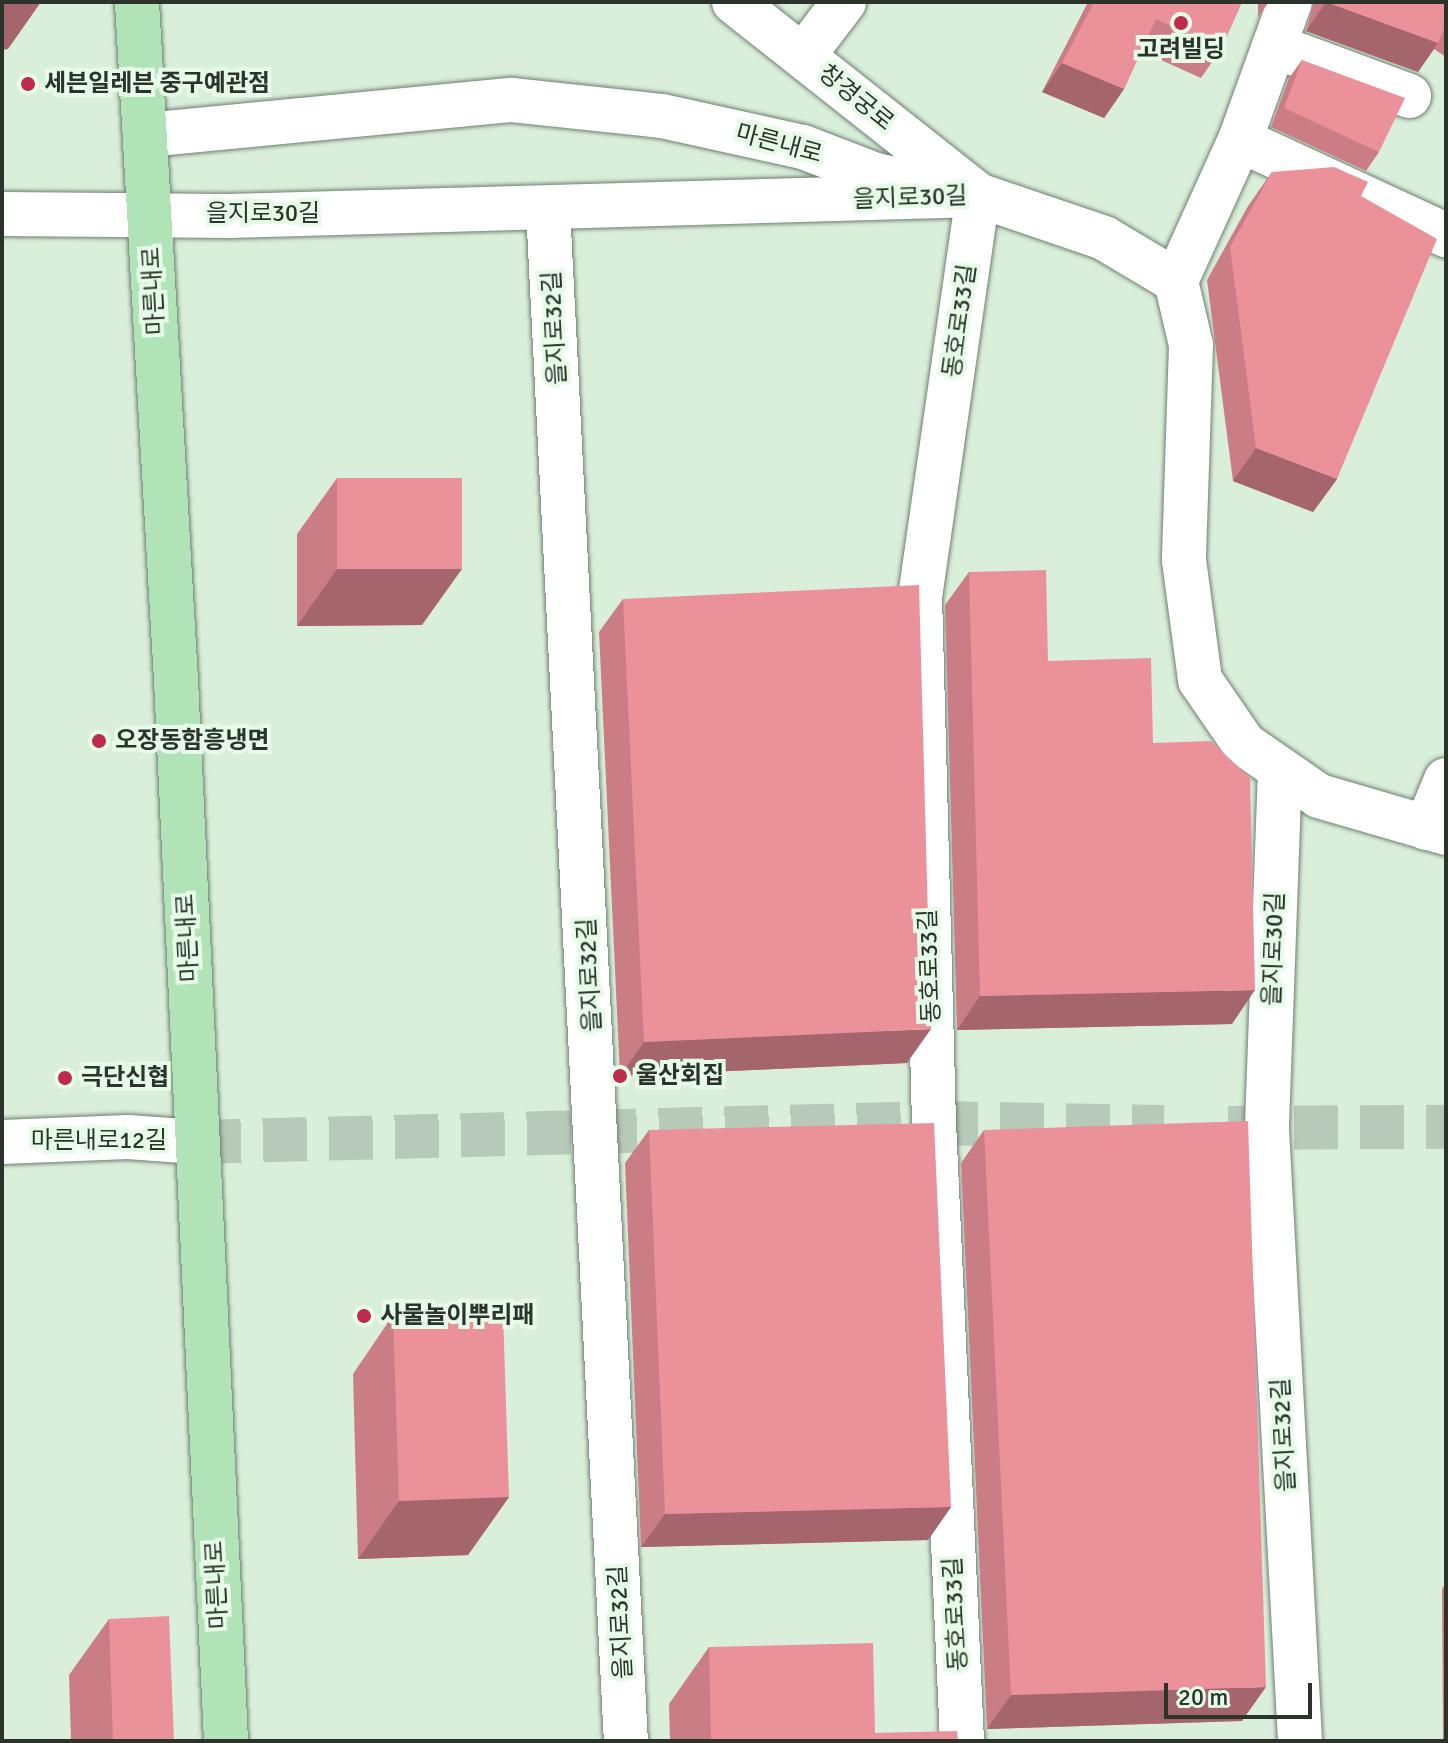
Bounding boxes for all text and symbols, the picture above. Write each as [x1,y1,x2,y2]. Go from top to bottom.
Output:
marker: 고려빌딩 [1172,14,1190,32]
place label: 고려빌딩 [1137,36,1225,64]
street label: 창경궁로 [813,59,899,137]
place label: 세븐일레븐 중구예관점 [44,70,270,98]
marker: 세븐일레븐 중구예관점 [19,75,37,93]
street label: 마른내로 [733,119,825,169]
street label: 을지로30길 [852,182,968,214]
street label: 을지로30길 [206,200,320,228]
street label: 마른내로 [137,246,171,336]
street label: 동호로33길 [938,262,982,380]
street label: 을지로32길 [538,270,572,386]
place label: 오장동함흥냉면 [115,727,270,755]
marker: 오장동함흥냉면 [90,732,108,750]
street label: 을지로30길 [1258,891,1290,1007]
street label: 마른내로 [171,893,205,983]
street label: 동호로33길 [914,908,946,1024]
street label: 을지로32길 [573,917,607,1033]
place label: 울산회집 [636,1062,724,1090]
place label: 극단신협 [81,1064,169,1092]
marker: 울산회집 [611,1067,629,1085]
marker: 극단신협 [56,1069,74,1087]
street label: 마른내로12길 [31,1127,167,1155]
place label: 사물놀이뿌리패 [380,1302,535,1330]
marker: 사물놀이뿌리패 [355,1307,373,1325]
street label: 을지로32길 [1267,1377,1301,1493]
street label: 마른내로 [200,1540,234,1630]
street label: 동호로33길 [939,1556,973,1672]
street label: 을지로32길 [604,1564,638,1680]
scale bar [1168,1667,1316,1717]
text: 20 m [1178,1682,1228,1712]

